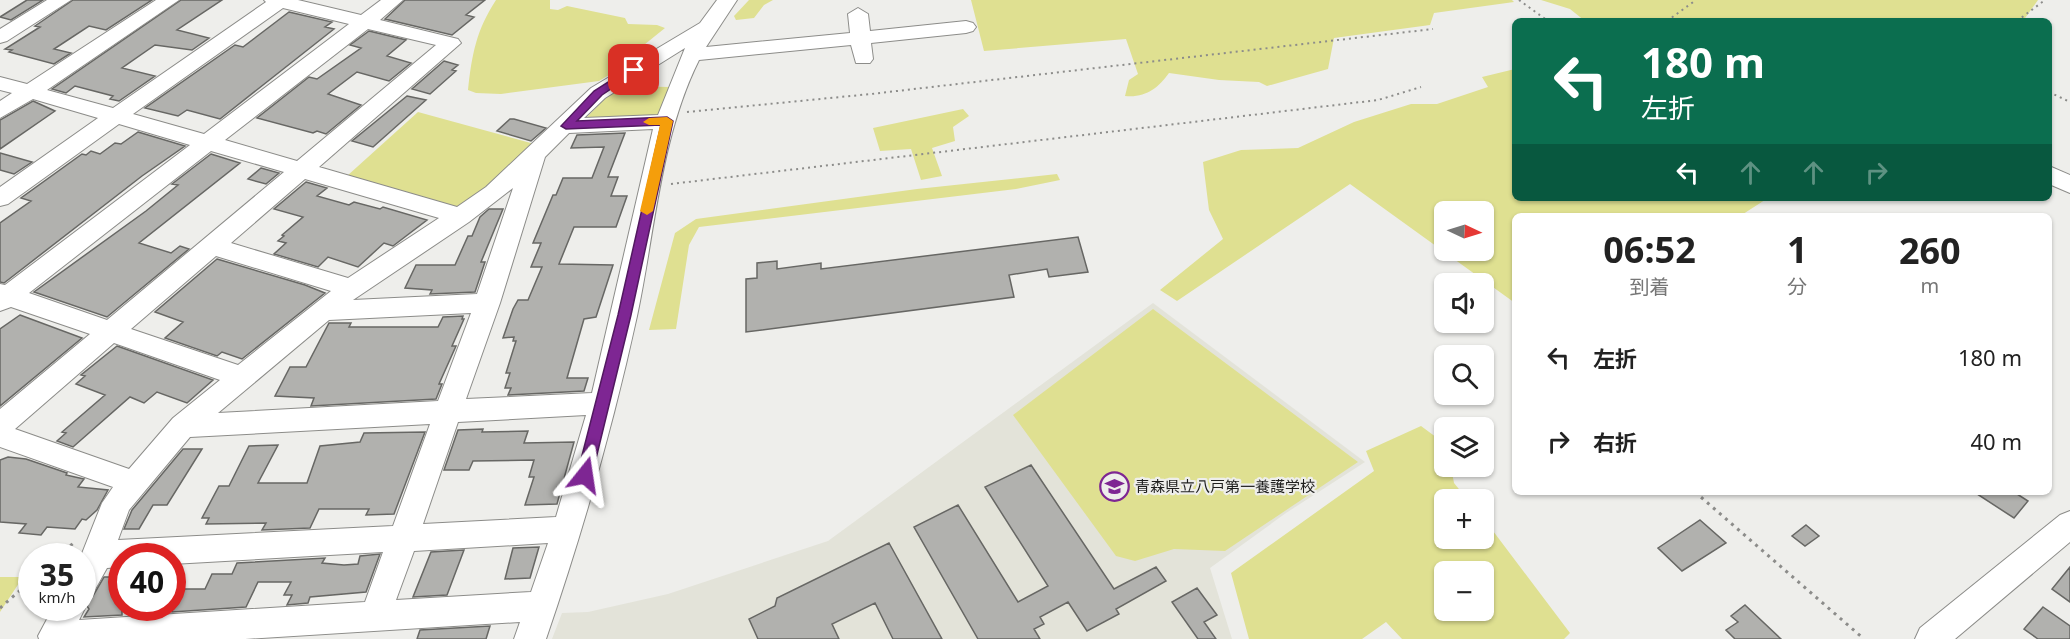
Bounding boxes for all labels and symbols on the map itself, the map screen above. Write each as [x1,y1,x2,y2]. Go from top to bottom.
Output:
pin [608,44,659,95]
north arrow [1434,201,1494,261]
position arrow [553,443,617,507]
school or university icon: 青森県立八戸第一養護学校 [1098,471,1130,503]
place label: 青森県立八戸第一養護学校 [1135,476,1315,496]
speed limit sign: 40 [108,543,186,621]

